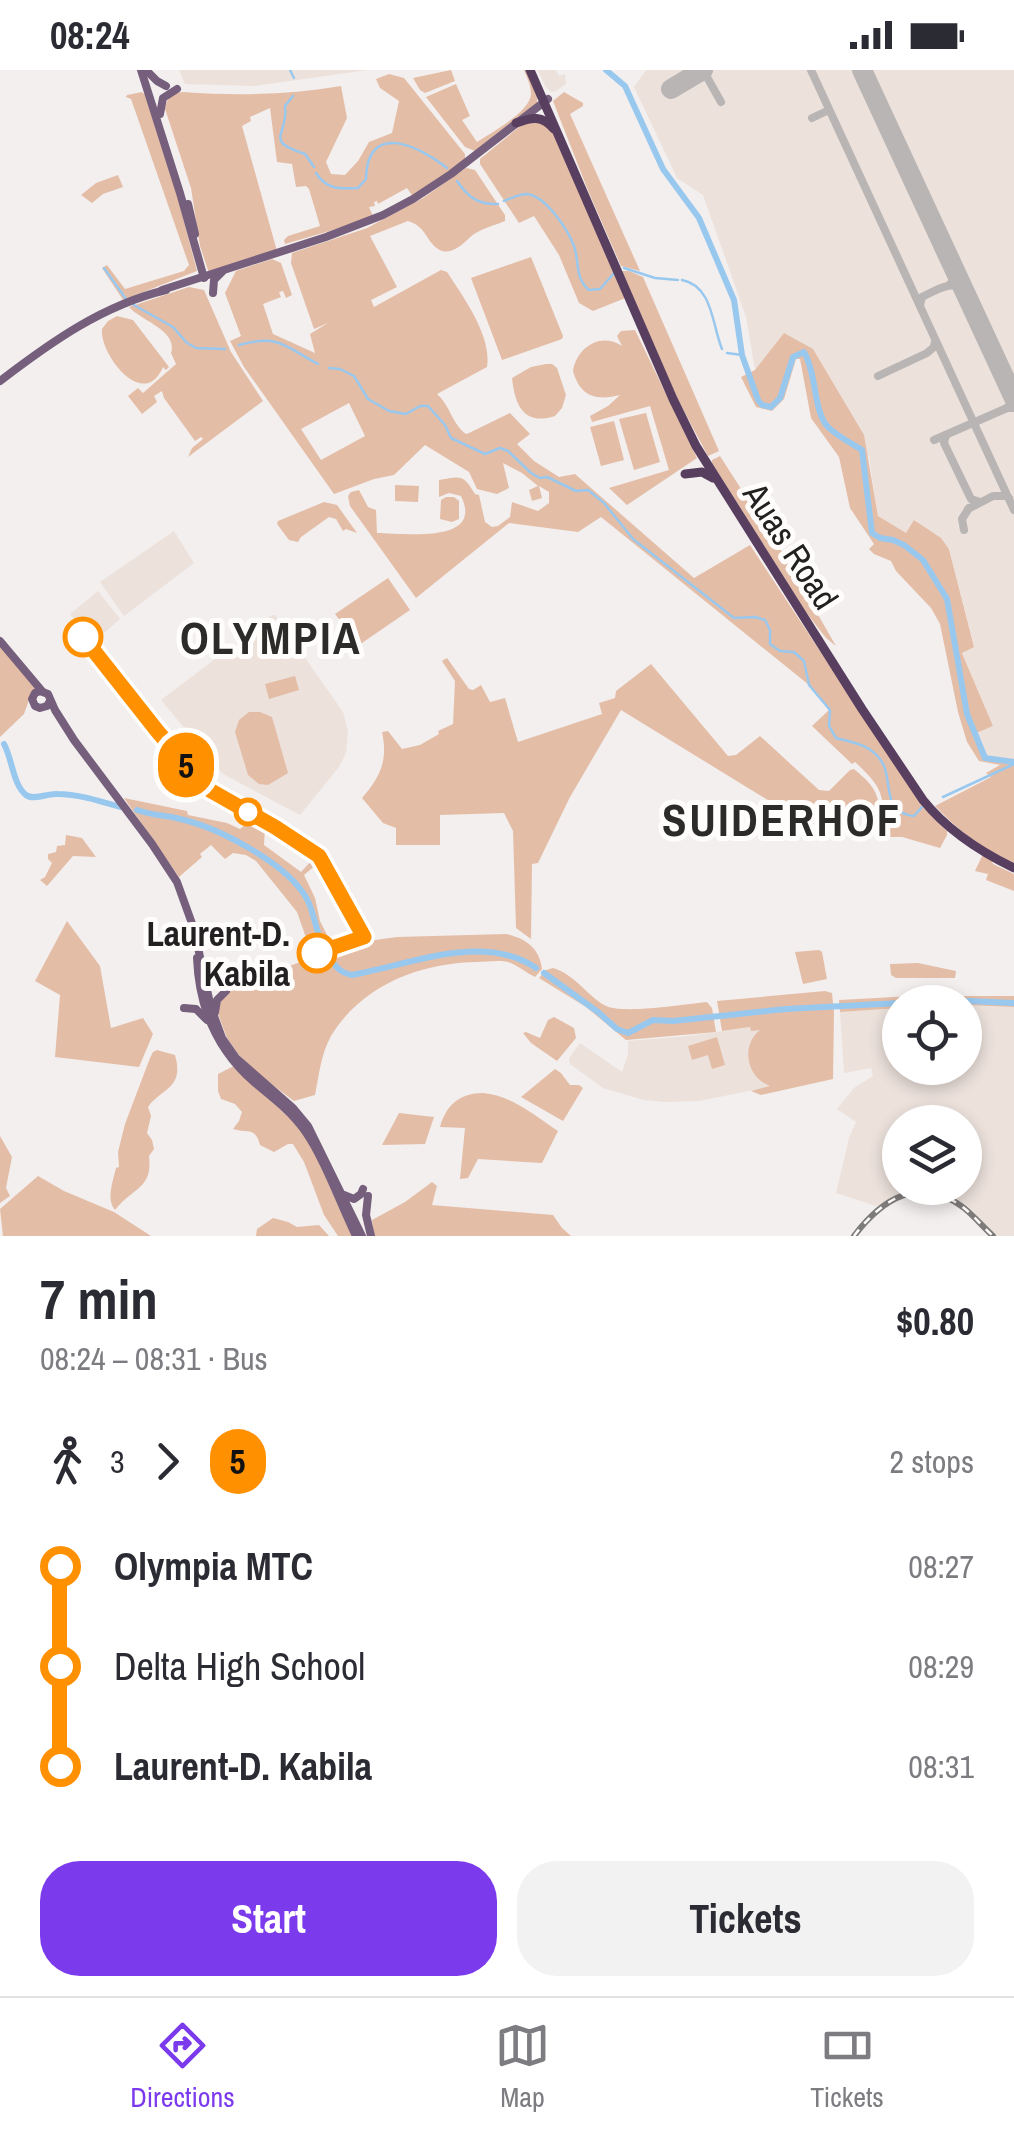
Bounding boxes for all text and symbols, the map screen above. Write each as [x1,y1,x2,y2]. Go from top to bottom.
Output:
text: 08:24 [50,10,130,61]
street label: Auas Road [732,473,849,618]
district label: OLYMPIA [180,607,362,668]
unlabelled marker [64,618,102,656]
line badge: 5 [154,732,218,798]
text: 5 [178,742,194,789]
district label: SUIDERHOF [662,789,902,850]
unlabelled marker [235,799,261,825]
place label: Laurent-D. Kabila [146,910,290,997]
marker: Laurent-D. Kabila [298,934,336,972]
map controls [882,985,982,1205]
button: locate [882,985,982,1085]
button: layers [882,1105,982,1205]
text: 7 min [40,1262,158,1336]
text: $0.80 [896,1296,974,1347]
text: 08:24 – 08:31 · Bus [40,1337,268,1380]
icon: walk [40,1434,95,1489]
icon: forward [140,1434,195,1489]
text: 5 [230,1438,246,1485]
text: 3 [110,1440,125,1483]
text: 2 stops [889,1440,974,1483]
text: Olympia MTC [114,1541,313,1592]
text: 08:27 [908,1545,974,1588]
text: Delta High School [114,1641,365,1692]
text: 08:29 [908,1645,974,1688]
text: Laurent-D. Kabila [114,1741,372,1792]
text: 08:31 [908,1745,974,1788]
button: Start [40,1861,497,1976]
button: Tickets [517,1861,974,1976]
tab: Directions [130,2018,235,2116]
tab: Map [495,2018,550,2116]
tab: Tickets [810,2018,884,2116]

